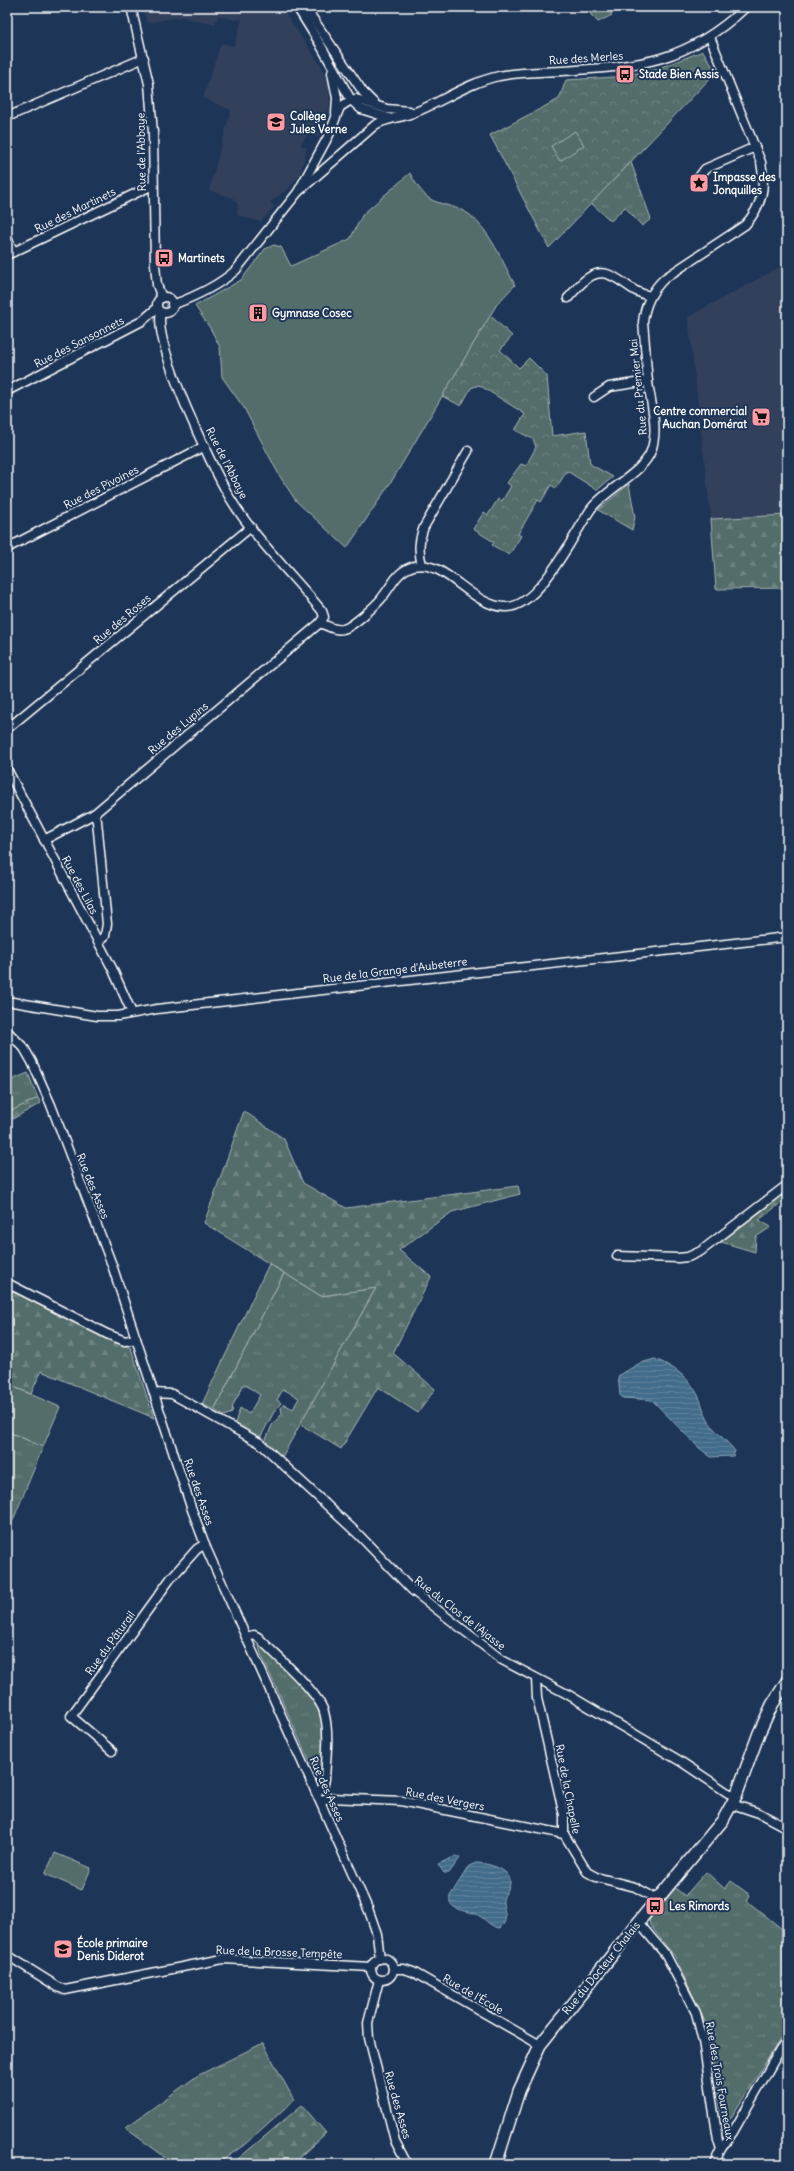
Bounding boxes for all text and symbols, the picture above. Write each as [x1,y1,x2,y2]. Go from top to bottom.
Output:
street label: Rue des Merles [548,48,624,68]
bus stop icon: Stade Bien Assis [614,63,636,85]
place label: Stade Bien Assis [639,67,719,81]
place label: Collège Jules Verne [290,109,347,136]
school or university icon: Collège Jules Verne [265,111,287,133]
street label: Rue de l'Abbaye [133,113,149,191]
place label: Impasse des Jonquilles [713,170,776,198]
place icon: Impasse des Jonquilles [688,172,710,194]
street label: Rue des Martinets [32,184,118,236]
bus stop icon: Martinets [153,247,175,269]
place label: Martinets [178,251,225,265]
building icon: Gymnase Cosec [247,302,269,324]
place label: Gymnase Cosec [272,306,352,321]
street label: Rue des Sansonnets [32,313,126,371]
street label: Rue du Premier Mai [626,338,650,436]
place label: Centre commercial Auchan Domérat [653,404,747,431]
supermarket icon: Centre commercial Auchan Domérat [750,406,772,428]
street label: Rue de l'Abbaye [203,425,251,501]
street label: Rue des Pivoines [61,462,141,512]
street label: Rue des Roses [90,591,154,647]
street label: Rue des Lupins [145,699,211,757]
street label: Rue des Lilas [59,853,101,917]
street label: Rue de la Grange d'Aubeterre [322,954,468,986]
street label: Rue des Asses [73,1151,113,1221]
street label: Rue des Asses [181,1457,217,1527]
street label: Rue du Clos de l'Ajasse [412,1573,508,1653]
street label: Rue du Pâturail [82,1608,138,1678]
street label: Rue de la Chapelle [552,1743,584,1835]
street label: Rue des Asses [306,1754,348,1824]
street label: Rue des Vergers [404,1784,486,1814]
bus stop icon: Les Rimords [644,1895,666,1917]
place label: Les Rimords [669,1899,729,1913]
street label: Rue du Docteur Chalais [559,1918,643,2018]
place label: École primaire Denis Diderot [77,1935,148,1963]
school or university icon: École primaire Denis Diderot [52,1938,74,1960]
street label: Rue de la Brosse Tempête [215,1943,343,1961]
street label: Rue de l'École [440,1970,506,2017]
street label: Rue des Trois Fourneaux [703,2020,737,2142]
street label: Rue des Asses [382,2070,414,2140]

